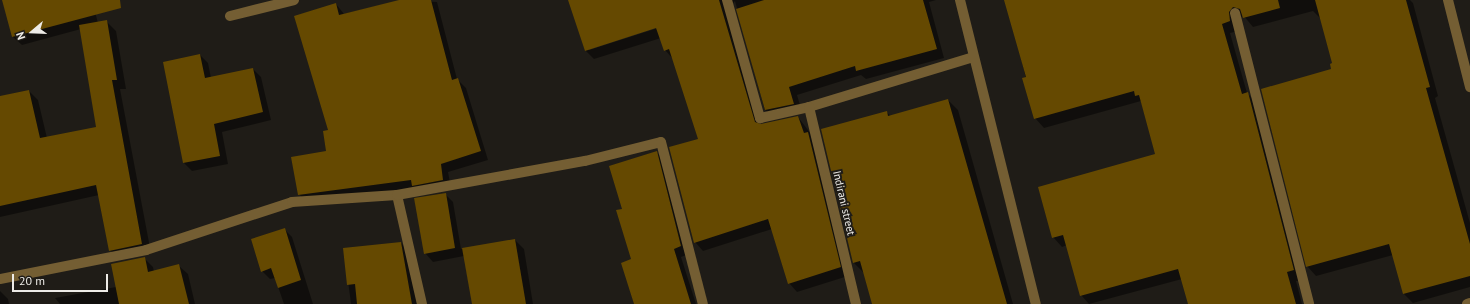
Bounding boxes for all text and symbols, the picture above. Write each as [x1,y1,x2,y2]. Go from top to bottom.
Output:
north arrow [12,12,52,52]
text: N [13,30,28,42]
street label: Indirani street [830,169,858,237]
scale bar [14,266,110,292]
text: 20 m [19,273,45,288]

